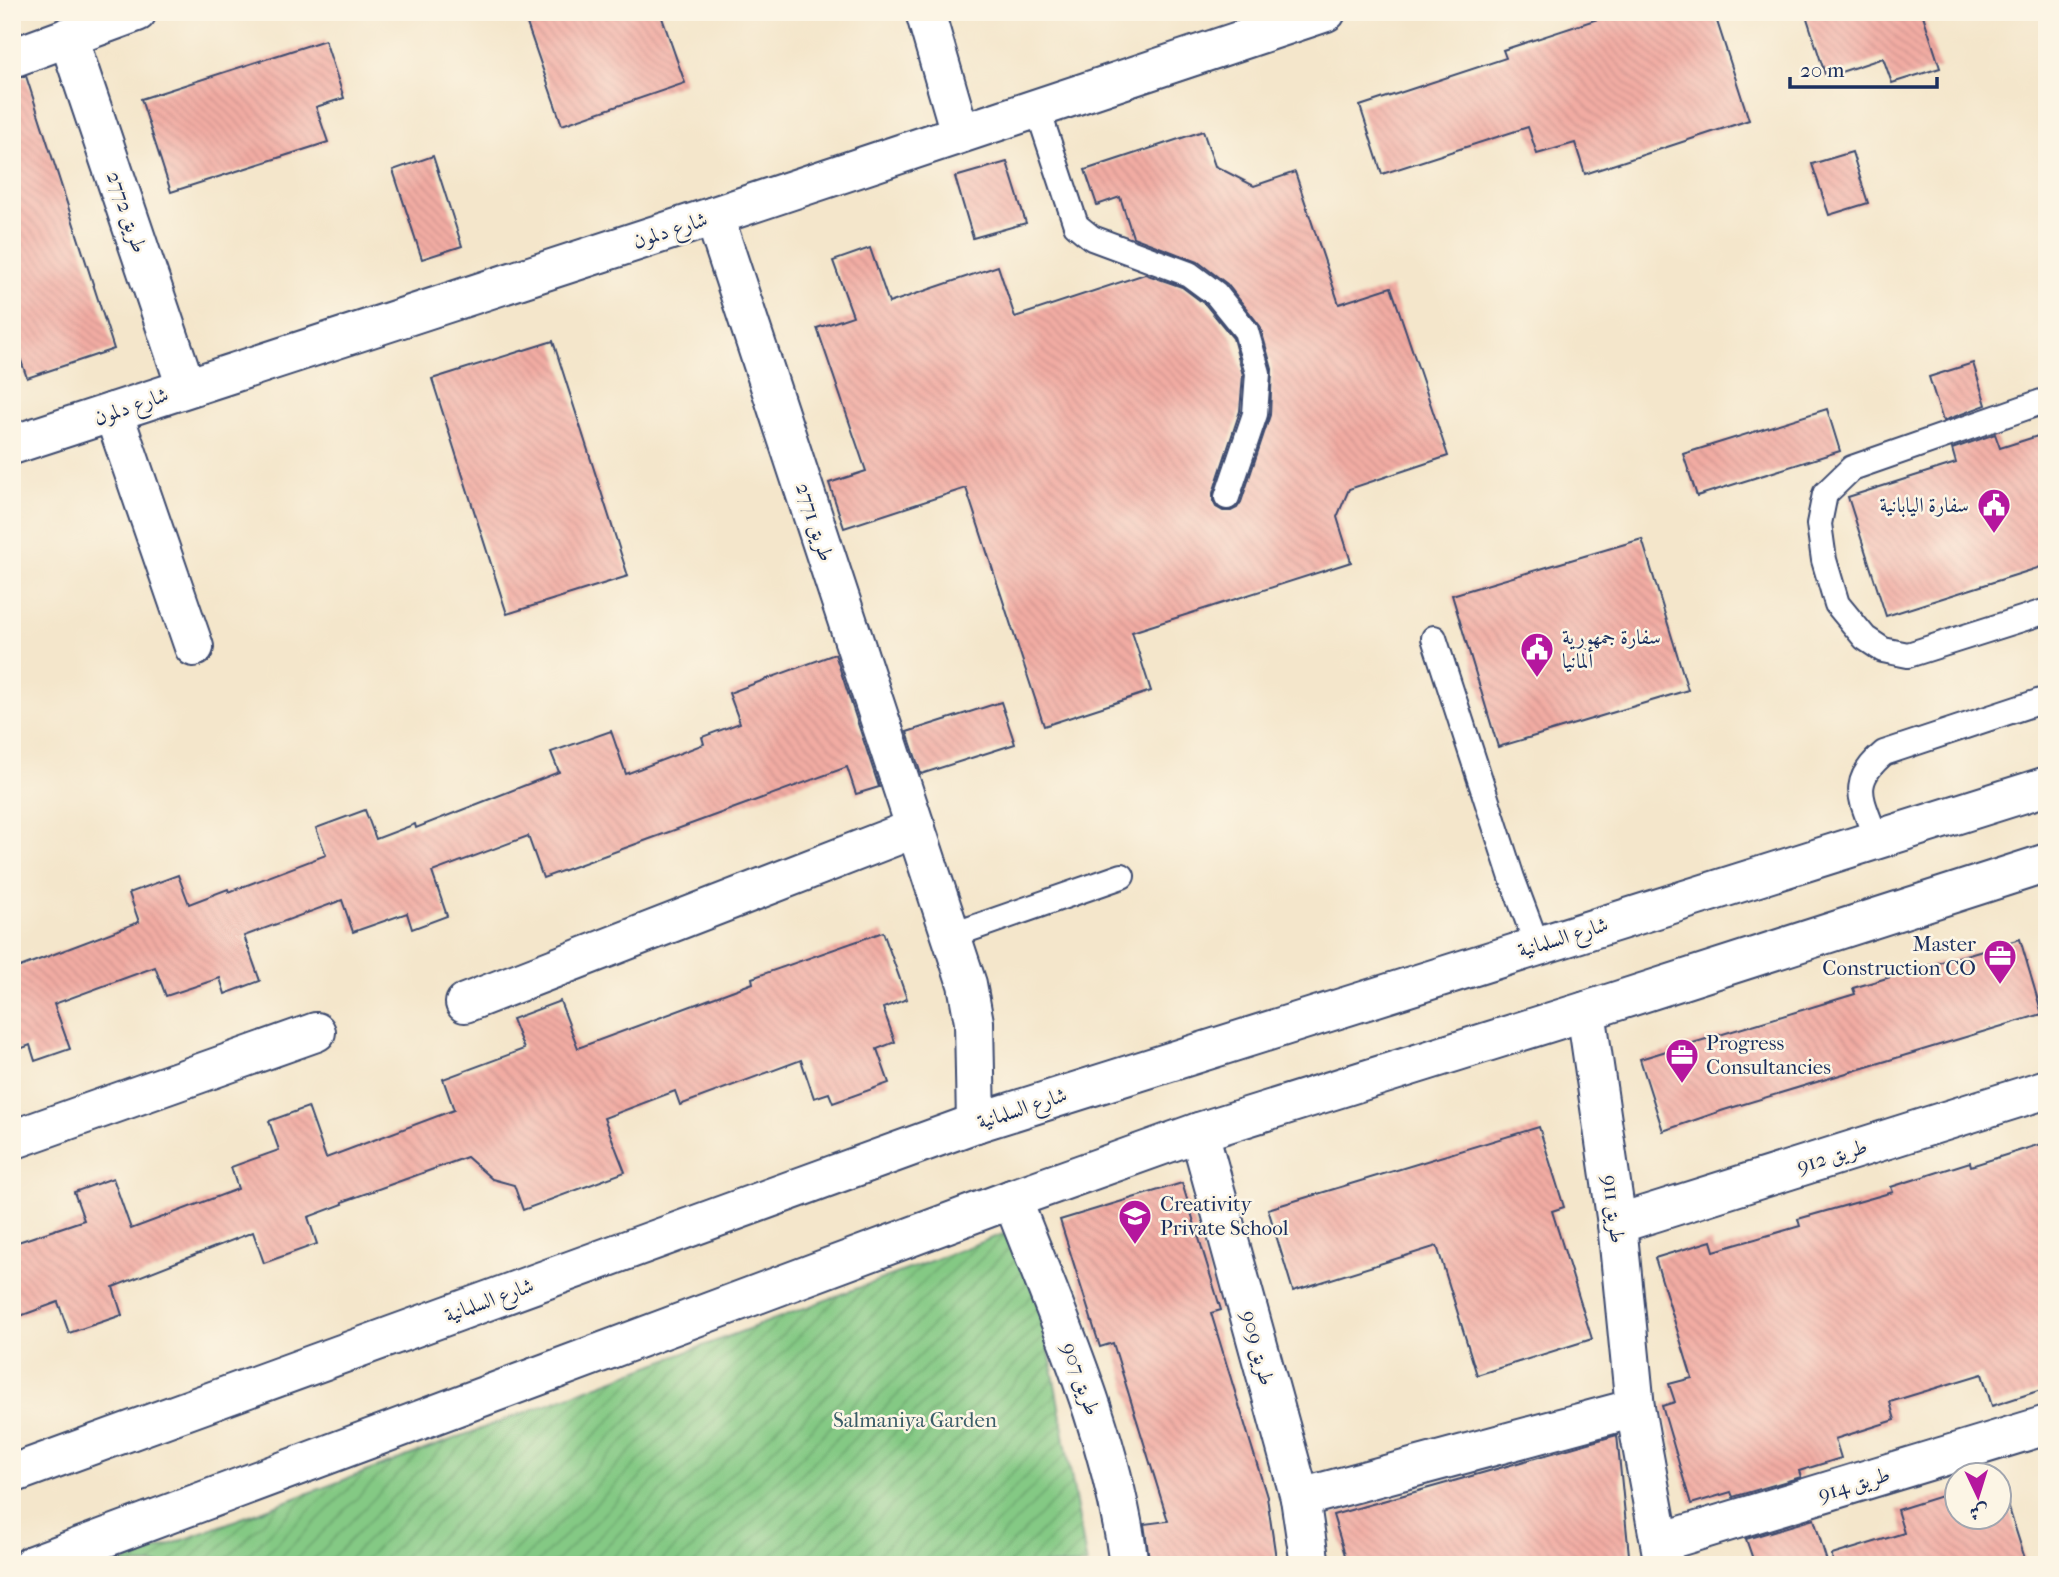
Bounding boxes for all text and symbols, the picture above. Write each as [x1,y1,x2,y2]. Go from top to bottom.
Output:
scale bar [1790,46,1937,90]
text: 20 m [1800,58,1845,82]
street label: طريق 2772 [101,168,152,256]
street label: شارع دلمون [630,207,712,259]
street label: شارع دلمون [91,382,173,436]
street label: طريق 2771 [790,480,839,565]
public building icon: سفارة اليابانية [1975,486,2013,535]
place label: سفارة اليابانية [1879,493,1969,518]
place label: سفارة جمهورية ألمانيا [1562,625,1661,673]
public building icon: سفارة جمهورية ألمانيا [1518,630,1556,679]
street label: شارع السلمانية [1515,912,1613,968]
place label: Master Construction CO [1822,932,1976,980]
office icon: Master Construction CO [1981,937,2019,986]
place label: Progress Consultancies [1706,1031,1831,1079]
office icon: Progress Consultancies [1663,1036,1701,1085]
street label: شارع السلمانية [974,1082,1072,1139]
street label: طريق 912 [1794,1134,1870,1179]
street label: طريق 911 [1597,1173,1630,1245]
place label: Creativity Private School [1160,1192,1289,1240]
school or university icon: Creativity Private School [1116,1197,1154,1246]
street label: شارع السلمانية [441,1273,539,1333]
street label: طريق 909 [1236,1308,1279,1388]
street label: طريق 907 [1056,1339,1105,1419]
park label: Salmaniya Garden [833,1408,997,1432]
street label: طريق 914 [1815,1462,1893,1507]
north arrow [1944,1462,2014,1532]
text: ش [1969,1500,1989,1524]

